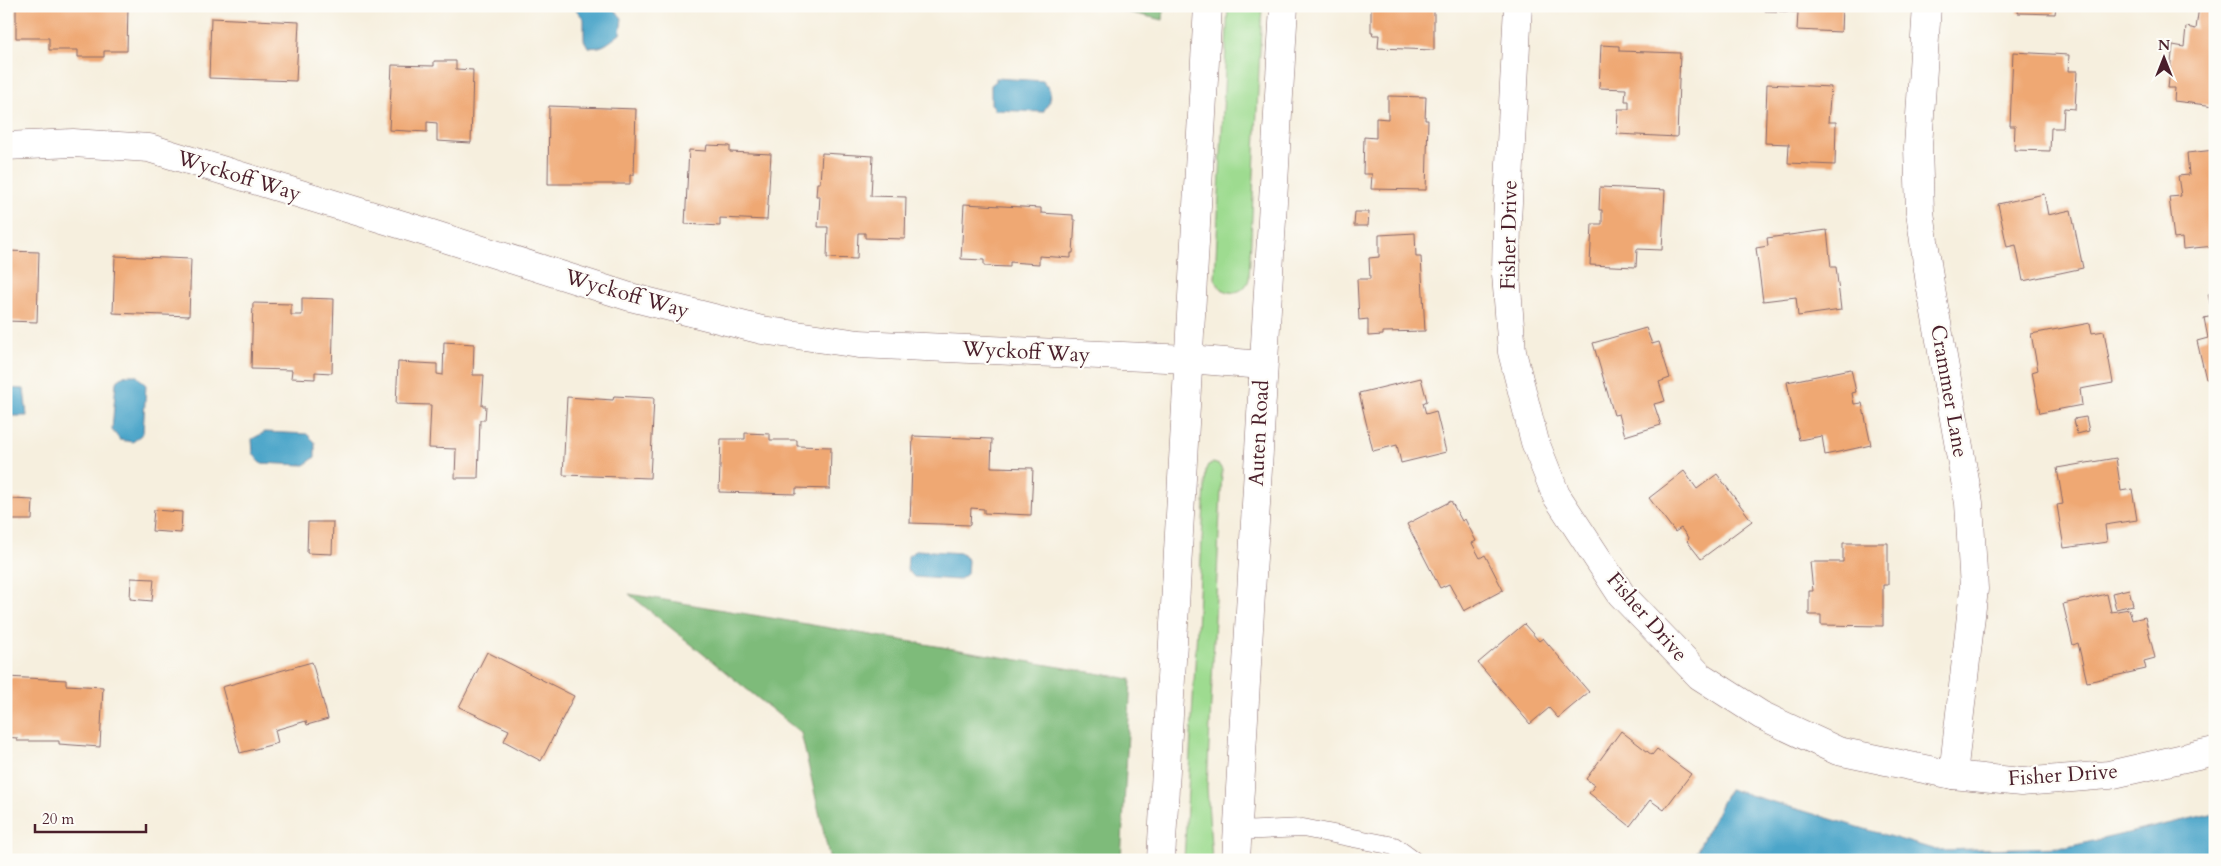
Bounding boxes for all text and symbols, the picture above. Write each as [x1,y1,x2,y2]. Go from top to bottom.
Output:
north arrow [2138,32,2188,82]
text: N [2158,36,2170,55]
street label: Wyckoff Way [173,143,304,209]
street label: Fisher Drive [1494,180,1524,290]
street label: Wyckoff Way [560,262,693,326]
street label: Crammer Lane [1923,322,1975,460]
street label: Wyckoff Way [960,334,1091,370]
street label: Auten Road [1242,379,1276,487]
street label: Fisher Drive [1600,566,1694,668]
street label: Fisher Drive [2007,757,2119,793]
scale bar [35,801,146,833]
text: 20 m [42,809,74,829]

